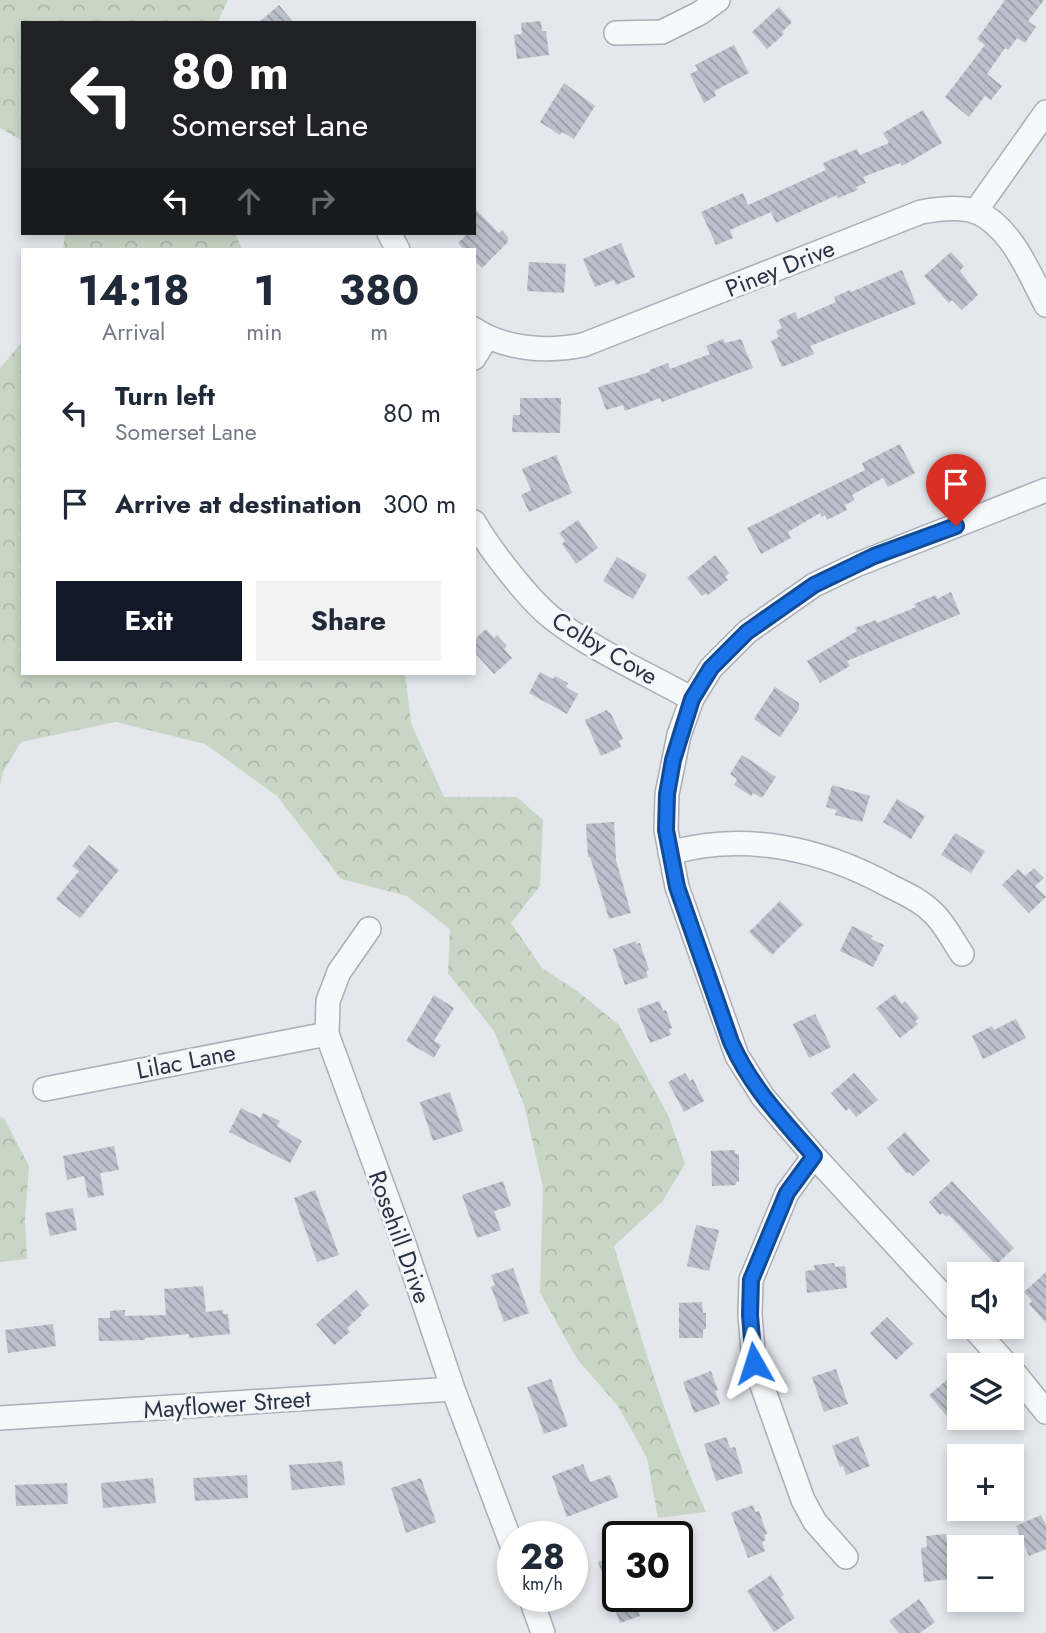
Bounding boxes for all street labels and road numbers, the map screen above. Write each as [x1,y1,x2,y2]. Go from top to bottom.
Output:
street label: Piney Drive [720,230,840,306]
street label: Colby Cove [545,603,665,693]
street label: Lilac Lane [134,1034,238,1088]
street label: Rosehill Drive [360,1166,440,1308]
street label: Mayflower Street [142,1381,312,1427]

